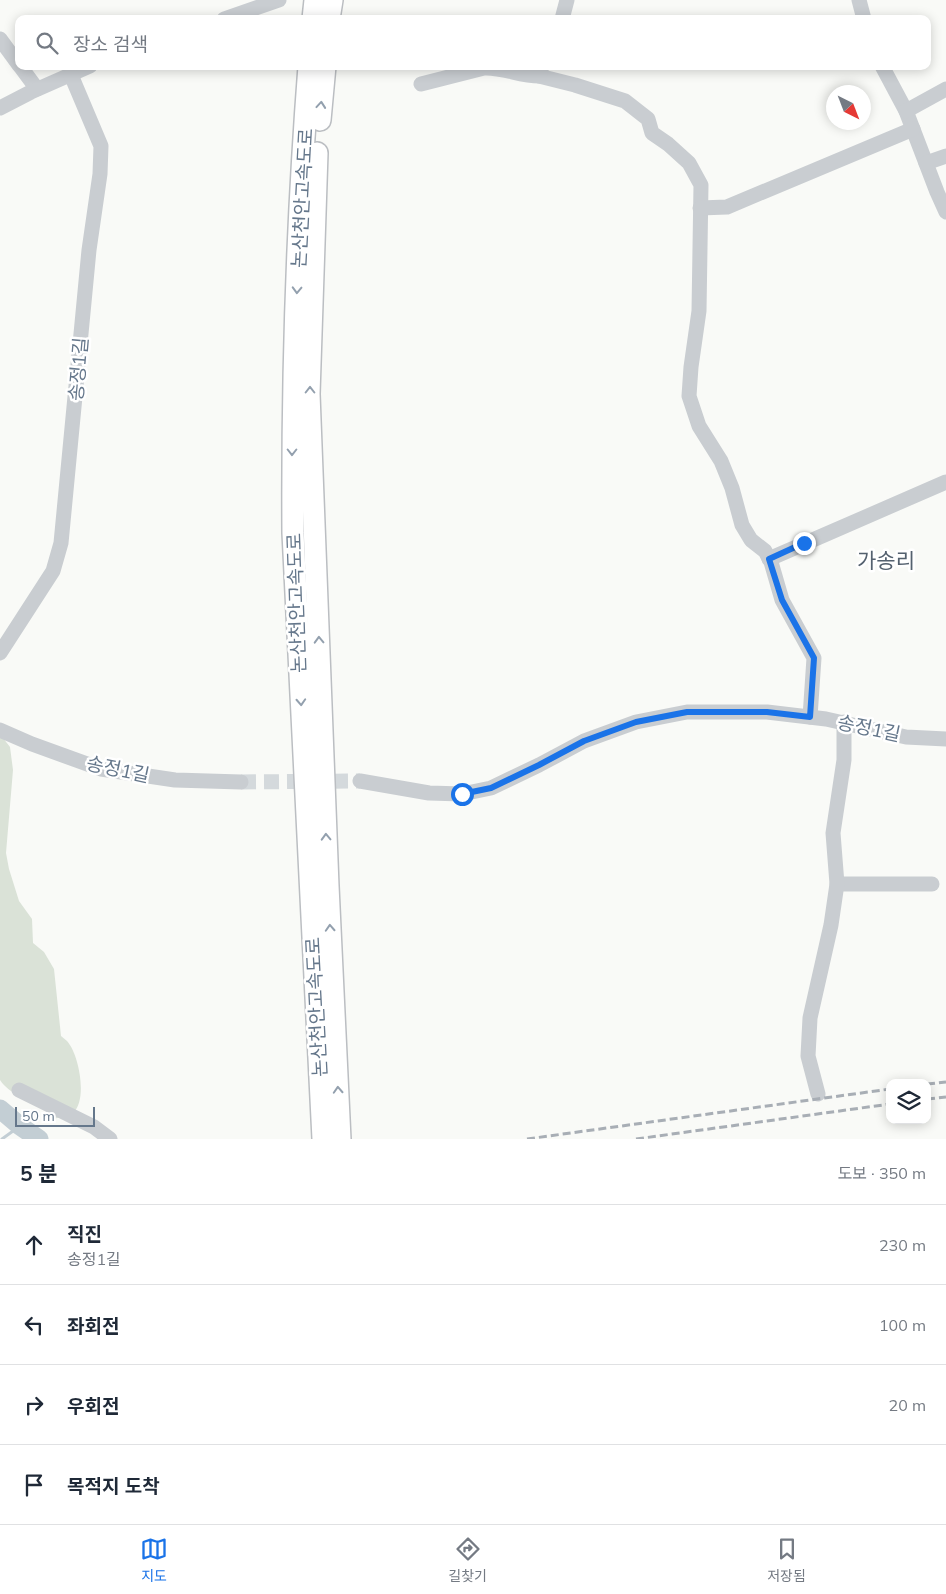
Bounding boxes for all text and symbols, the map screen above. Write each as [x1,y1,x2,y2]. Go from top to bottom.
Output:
search box [15,15,931,70]
icon: search [33,29,61,57]
text: 장소 검색 [73,32,148,56]
north arrow [826,85,871,130]
one-way arrow [315,101,326,109]
street label: 논산천안고속도로 [286,128,318,268]
one-way arrow [292,286,303,294]
street label: 송정1길 [63,336,93,402]
one-way arrow [305,386,315,394]
one-way arrow [287,448,297,456]
route end [793,532,816,555]
street label: 논산천안고속도로 [282,533,310,673]
district label: 가송리 [857,547,915,573]
one-way arrow [313,635,324,643]
one-way arrow [295,698,306,706]
street label: 송정1길 [835,710,903,746]
street label: 송정1길 [84,751,152,787]
route start [451,783,474,806]
one-way arrow [321,833,332,841]
one-way arrow [325,924,336,932]
street label: 논산천안고속도로 [300,937,332,1077]
map controls [886,1079,931,1124]
button: layers [886,1079,931,1124]
one-way arrow [333,1086,343,1094]
scale bar [15,1104,95,1127]
text: 50 m [22,1107,55,1125]
text: 5 분 [20,1160,58,1186]
text: 도보 · 350 m [837,1163,926,1183]
text: 직진 [67,1222,102,1246]
icon: ahead [20,1231,48,1259]
text: 230 m [879,1235,926,1255]
text: 송정1길 [67,1249,121,1269]
icon: left [20,1311,48,1339]
text: 좌회전 [67,1314,119,1338]
text: 100 m [879,1315,926,1335]
icon: right [20,1391,48,1419]
text: 우회전 [67,1394,119,1418]
text: 20 m [889,1395,926,1415]
icon: arrive [20,1471,48,1499]
text: 목적지 도착 [67,1474,160,1498]
tab: 지도 [140,1535,168,1585]
tab: 길찾기 [448,1535,487,1585]
tab: 저장됨 [767,1535,806,1585]

